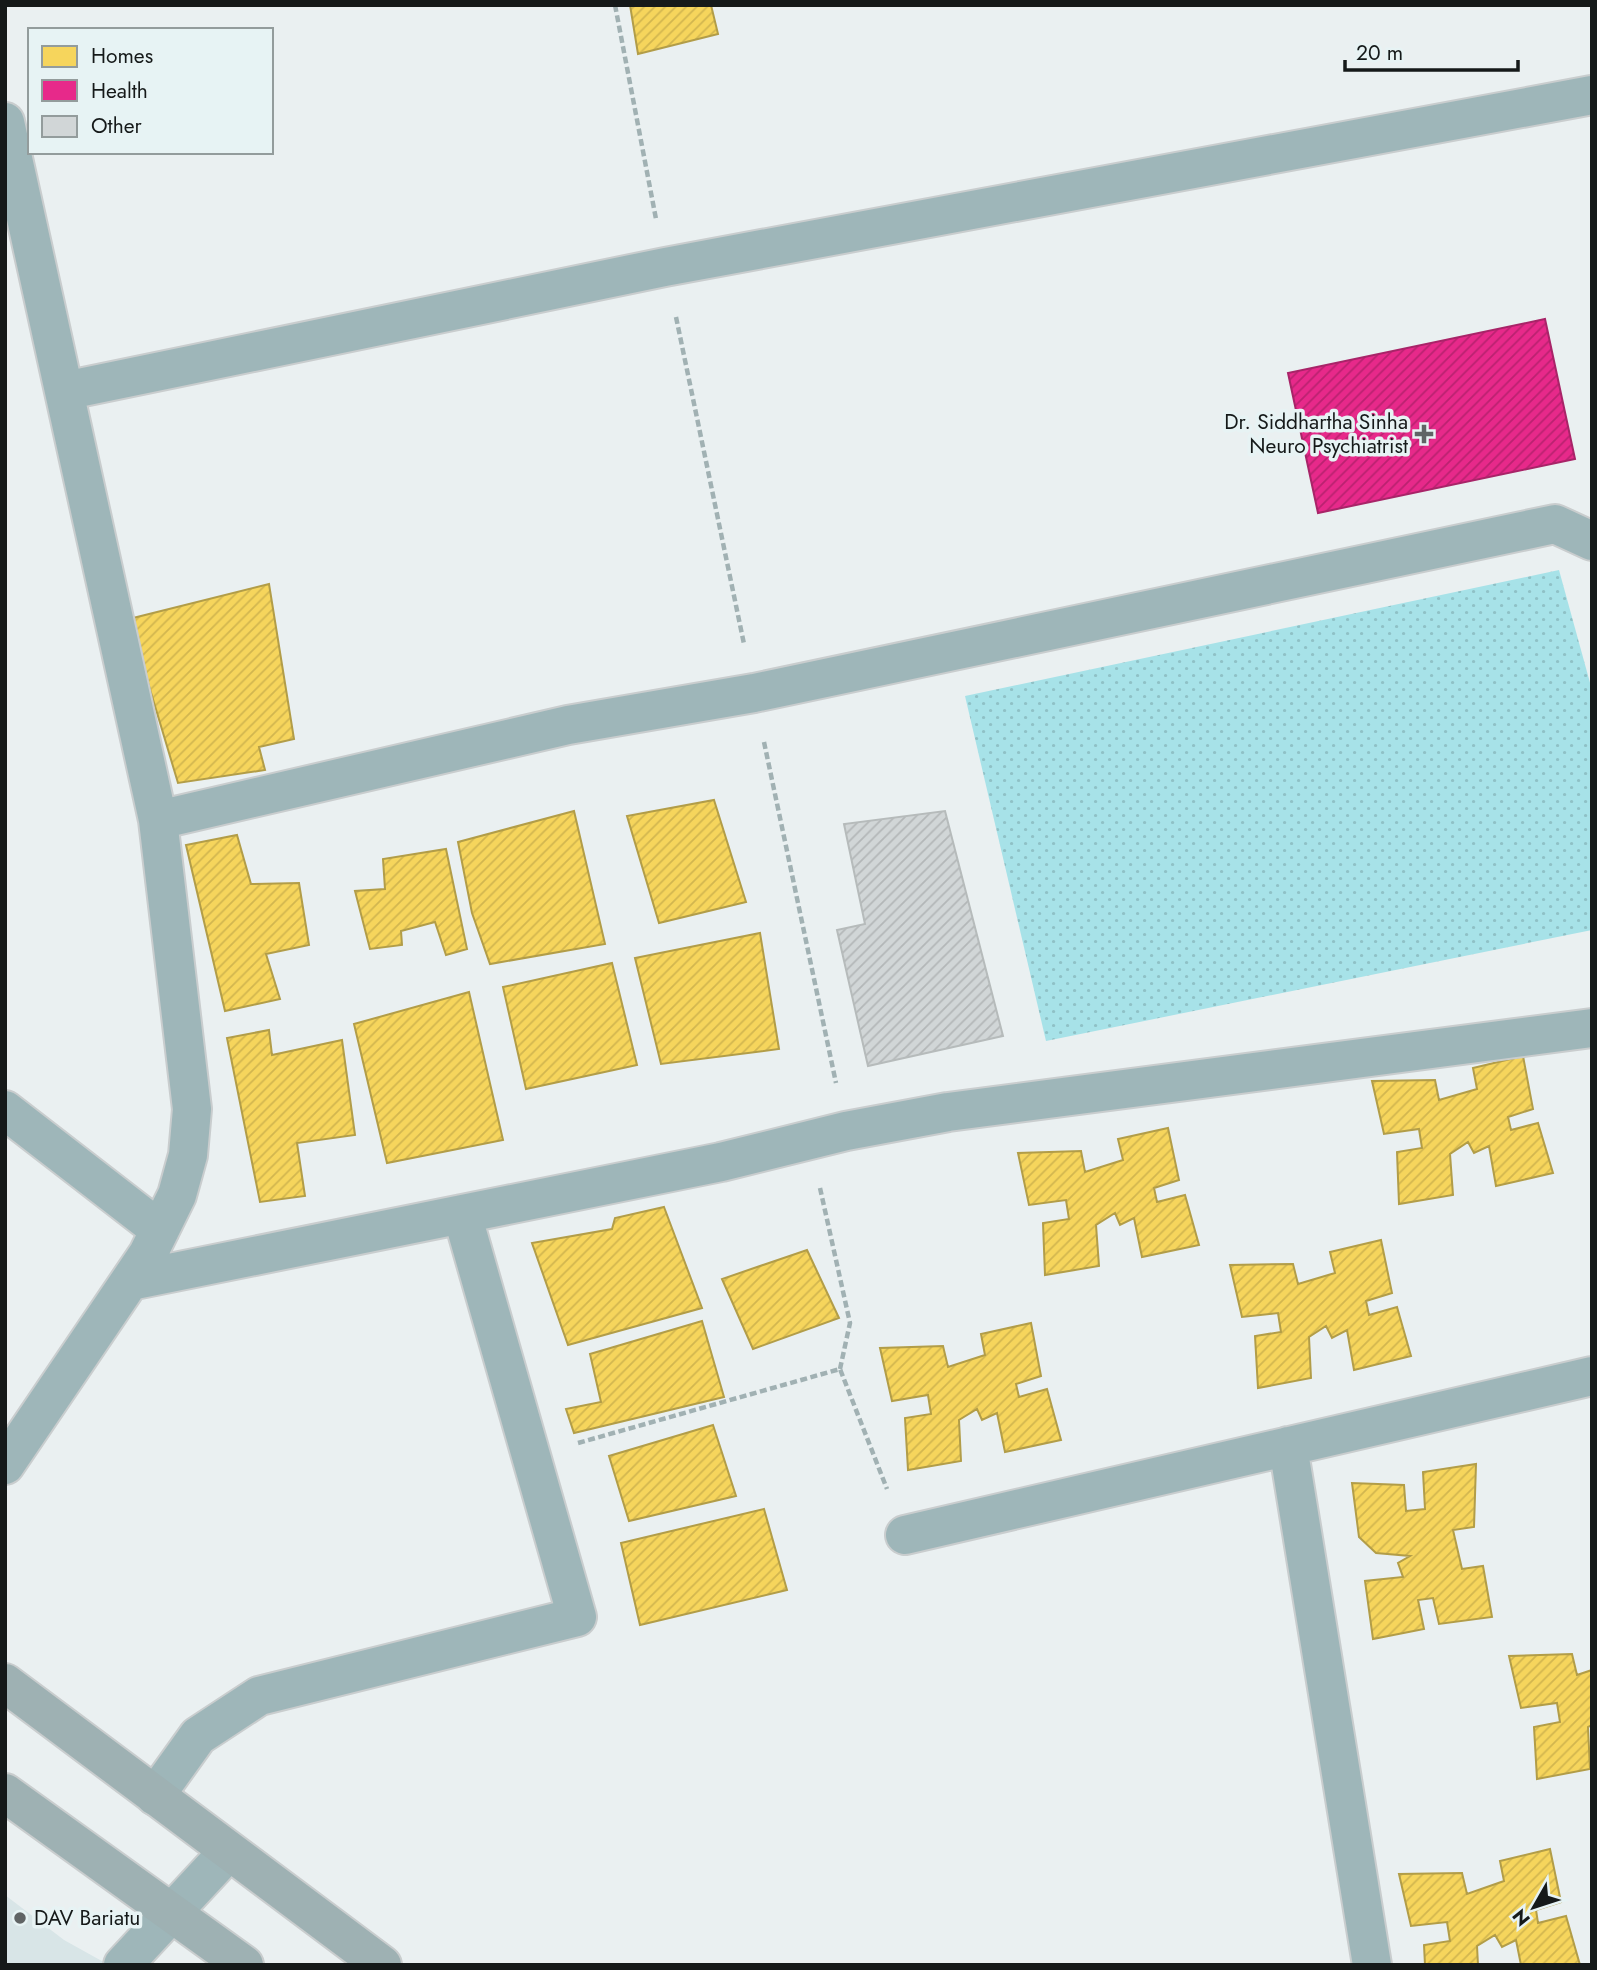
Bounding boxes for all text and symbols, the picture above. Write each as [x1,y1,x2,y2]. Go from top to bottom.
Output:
legend [28,28,273,154]
scale bar [1345,28,1518,72]
text: 20 m [1356,38,1403,68]
text: Homes [91,41,153,71]
text: Health [91,76,148,106]
text: Other [91,111,142,141]
place label: Dr. Siddhartha Sinha Neuro Psychiatrist [1224,407,1408,461]
marker: Dr. Siddhartha Sinha Neuro Psychiatrist [1414,424,1434,444]
north arrow [1499,1872,1569,1942]
place label: DAV Bariatu [34,1903,140,1933]
text: N [1506,1903,1536,1932]
marker: DAV Bariatu [12,1910,28,1926]

